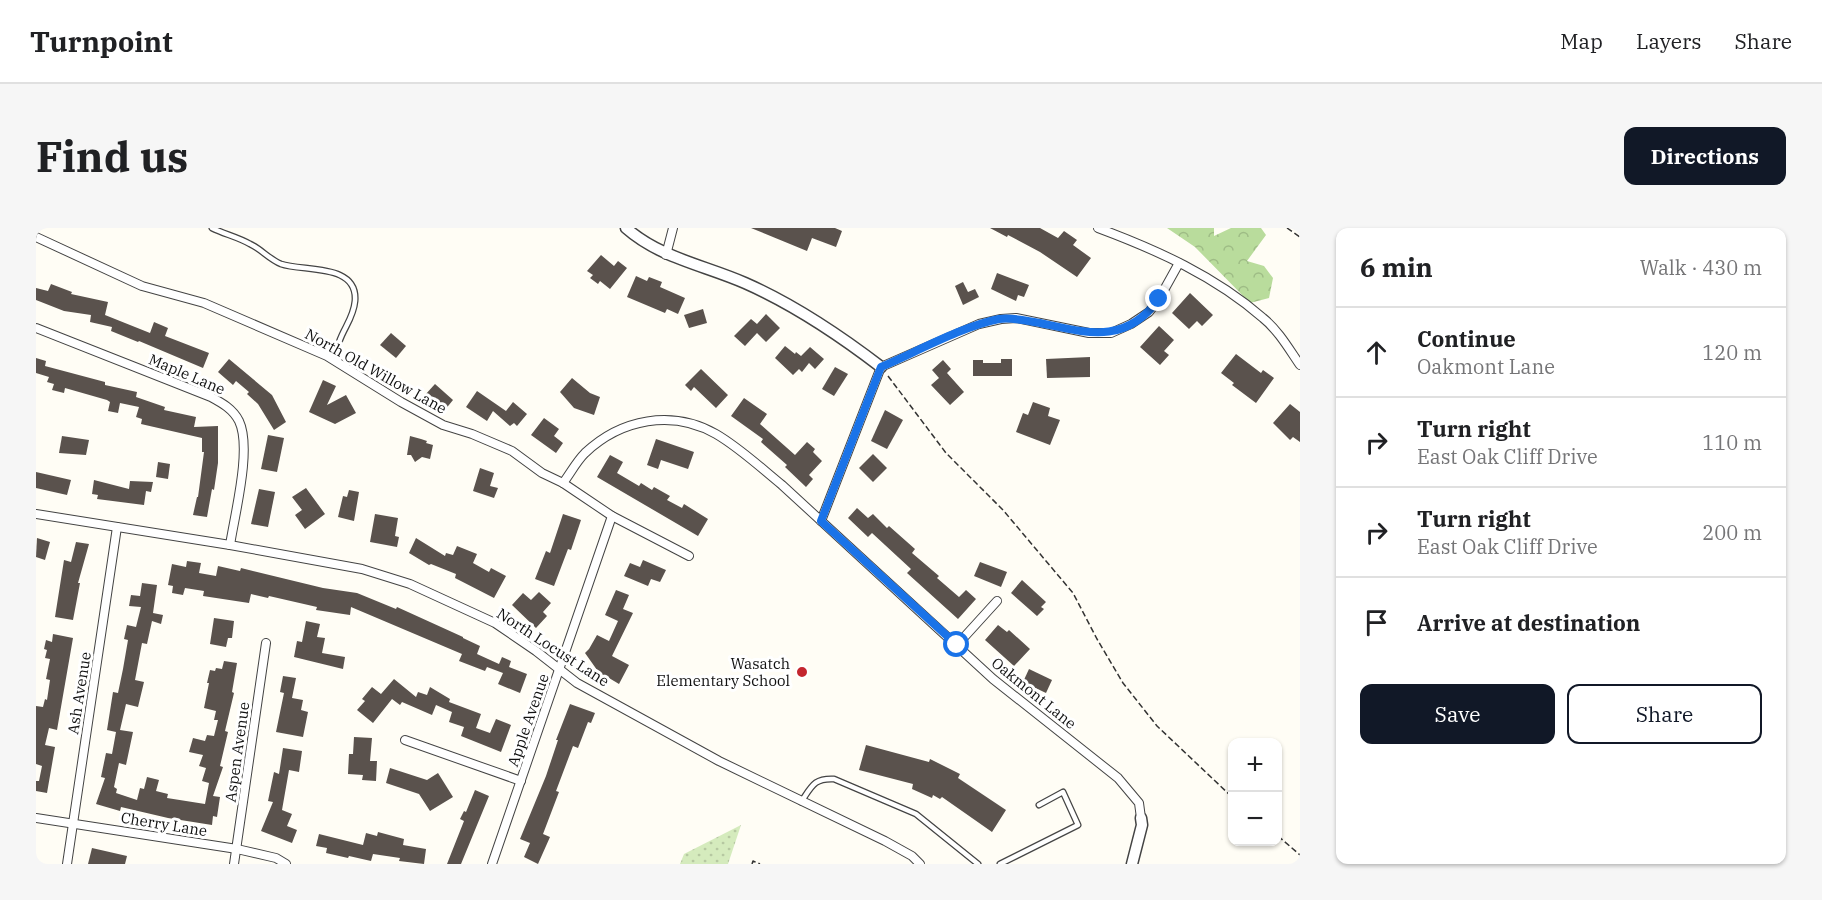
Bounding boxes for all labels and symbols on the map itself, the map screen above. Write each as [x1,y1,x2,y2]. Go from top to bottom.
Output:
route end [1145,285,1171,311]
street label: North Old Willow Lane [302,324,450,418]
street label: Maple Lane [146,349,228,399]
street label: North Locust Lane [493,604,613,690]
route start [943,631,969,657]
street label: Ash Avenue [63,650,95,736]
street label: Oakmont Lane [988,653,1080,733]
place label: Wasatch Elementary School [656,654,790,690]
marker: Wasatch Elementary School [795,665,809,679]
street label: Apple Avenue [503,671,553,769]
street label: Aspen Avenue [221,701,253,803]
street label: Cherry Lane [120,808,208,840]

